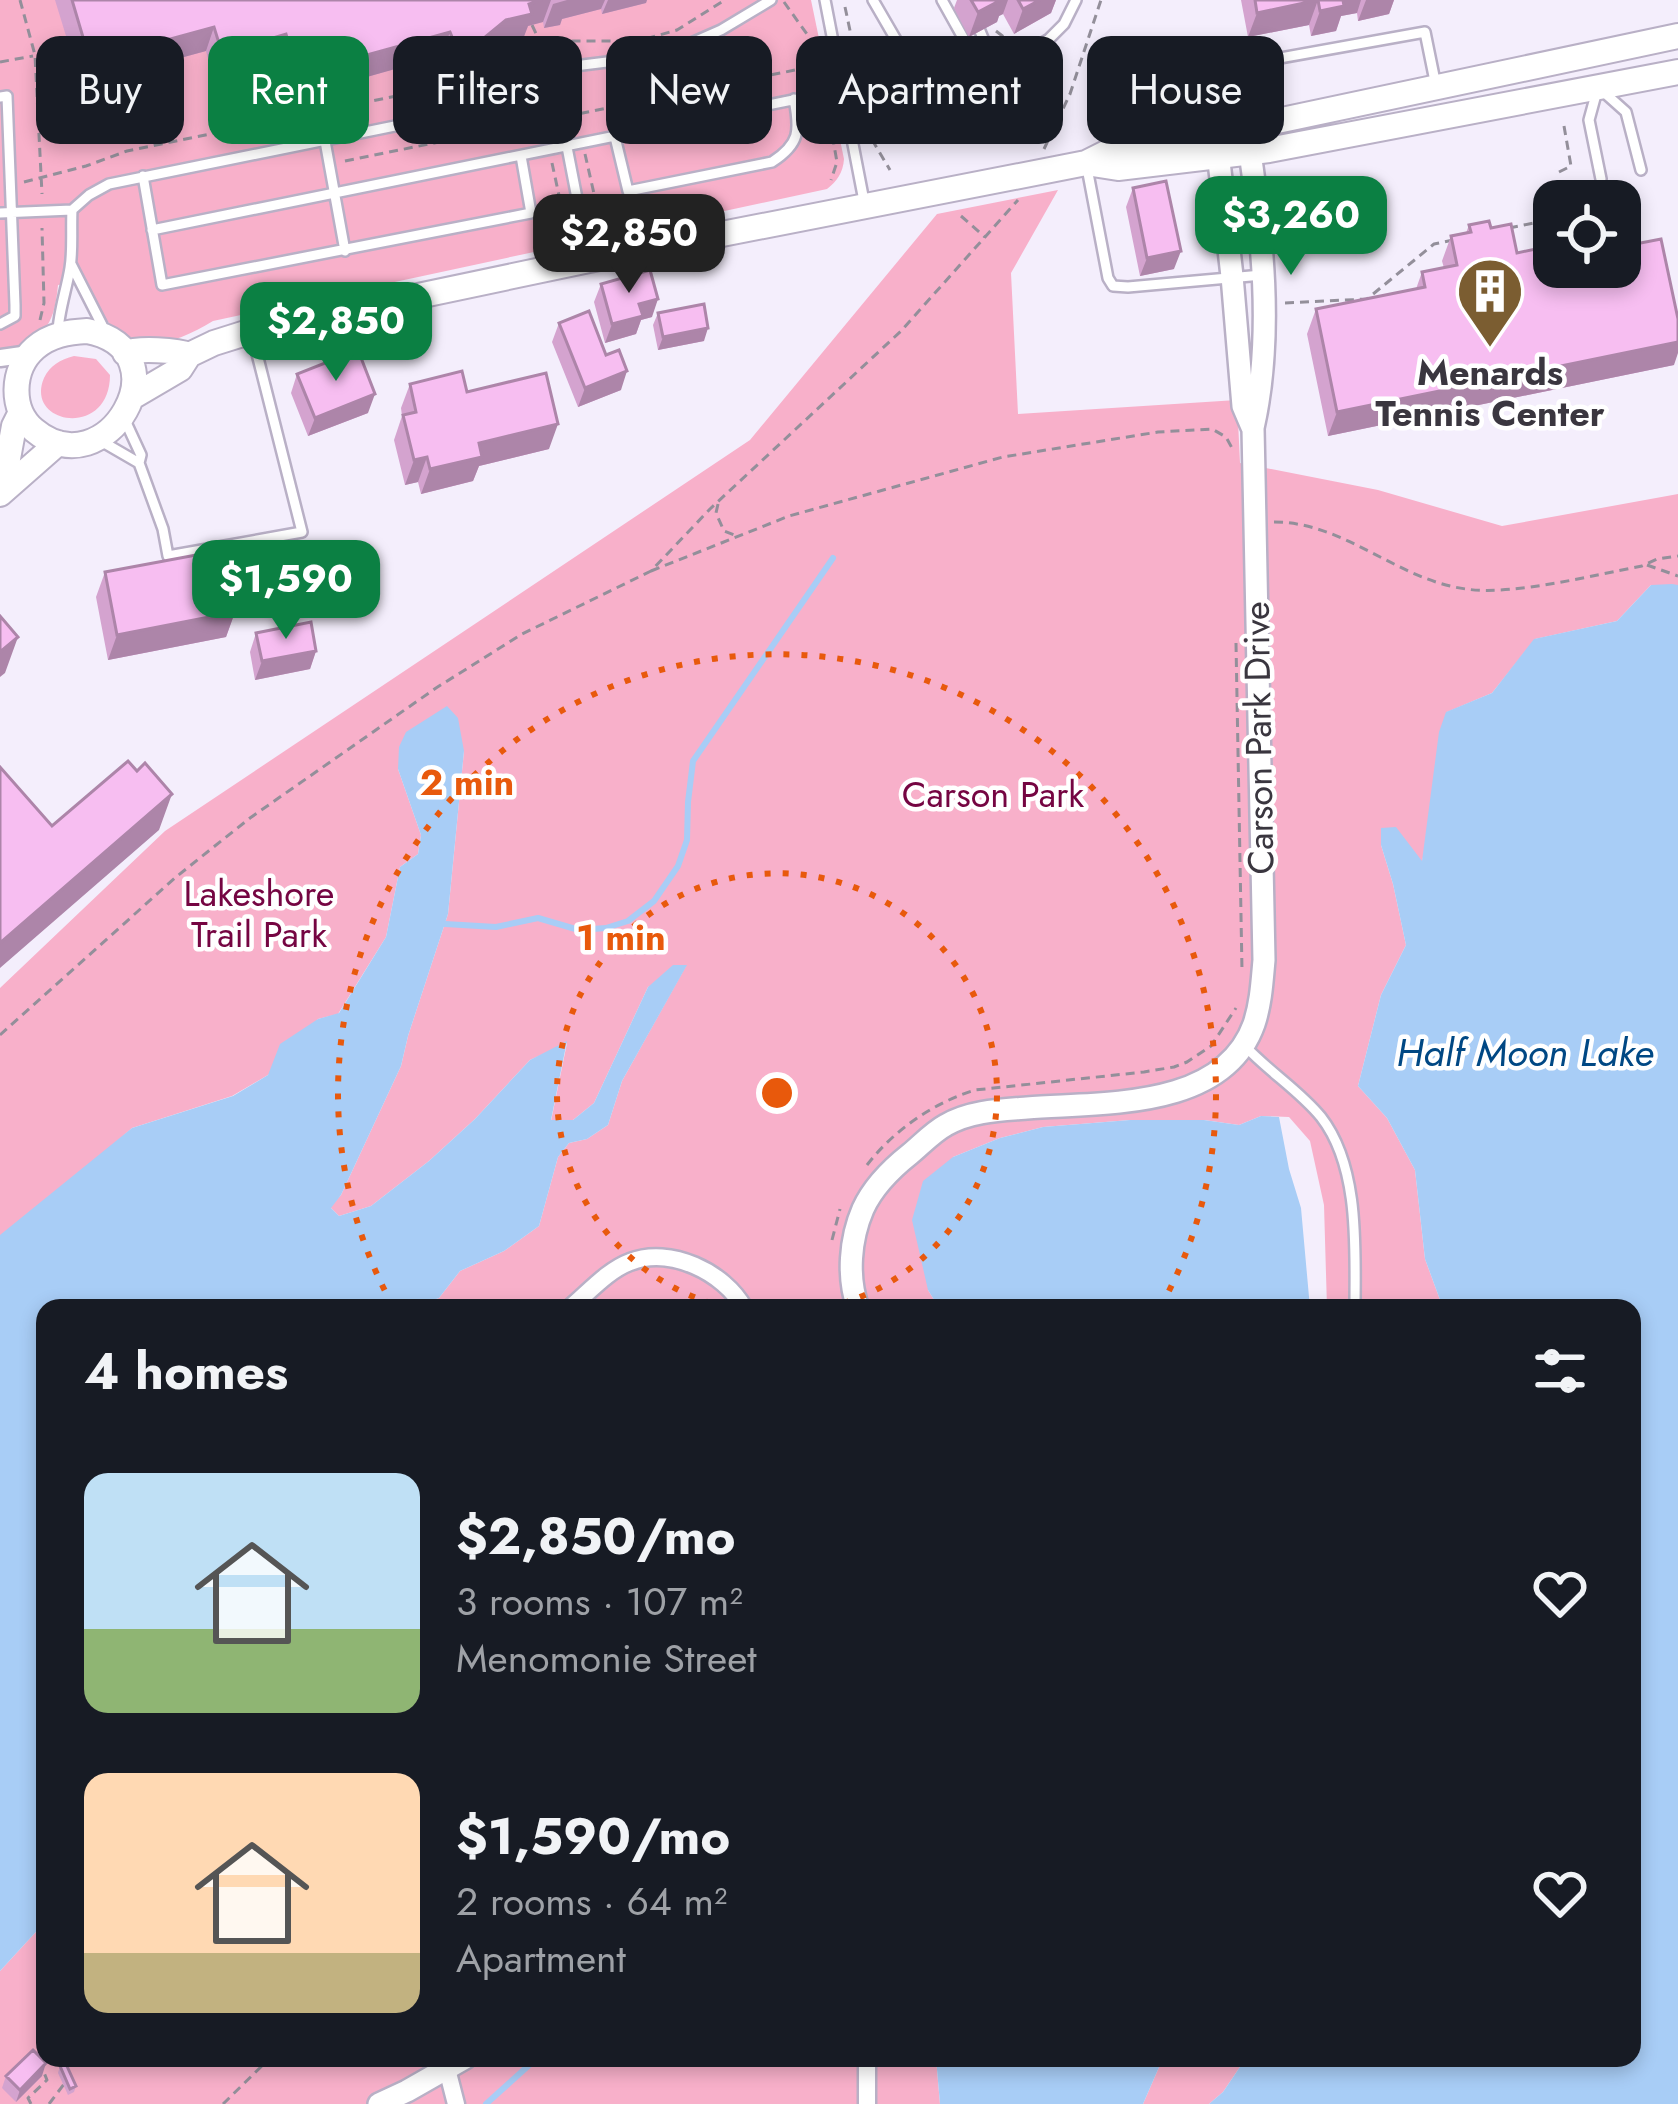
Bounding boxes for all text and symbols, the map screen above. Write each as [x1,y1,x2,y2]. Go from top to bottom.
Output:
chip: Buy [36,36,184,144]
chip: Rent [208,36,369,144]
chip: Filters [393,36,582,144]
chip: New [606,36,772,144]
chip: Apartment [796,36,1063,144]
chip: House [1087,36,1284,144]
pin: $3,260 [1193,176,1389,278]
map controls [1533,180,1641,288]
button: locate [1533,180,1641,288]
text: $3,260 [1222,186,1360,243]
pin: $2,850 [531,194,727,296]
text: $2,850 [560,204,698,261]
building icon: Menards Tennis Center [1455,256,1525,350]
pin: $2,850 [238,282,434,384]
text: $2,850 [267,292,405,349]
place label: Menards Tennis Center [1375,346,1605,439]
pin: $1,590 [188,540,384,642]
text: $1,590 [219,550,353,607]
street label: Carson Park Drive [1230,601,1286,875]
text: 2 min [420,756,514,808]
park label: Carson Park [902,768,1084,820]
park label: Lakeshore Trail Park [184,867,334,960]
text: 1 min [576,911,666,963]
water label: Half Moon Lake [1396,1024,1654,1081]
centre of rings [756,1072,798,1114]
text: 4 homes [84,1334,288,1408]
icon: filters [1527,1338,1593,1404]
text: $2,850/mo [456,1499,736,1573]
icon: home [180,1521,324,1665]
icon: heart [1527,1560,1593,1626]
text: 3 rooms · 107 m² [456,1573,743,1630]
text: Menomonie Street [456,1630,757,1687]
text: $1,590/mo [456,1799,730,1873]
icon: home [180,1821,324,1965]
icon: heart [1527,1860,1593,1926]
text: 2 rooms · 64 m² [456,1873,727,1930]
text: Apartment [456,1930,626,1987]

